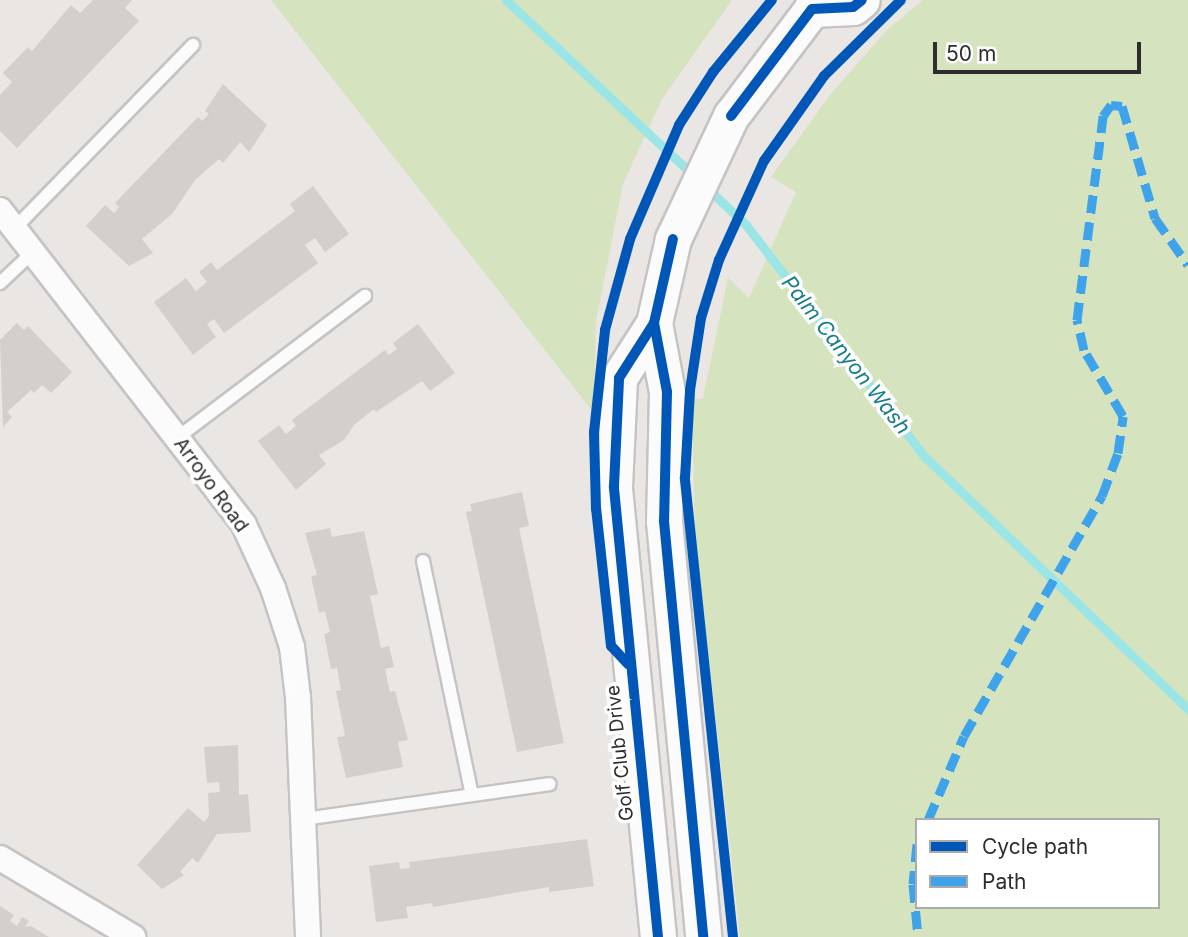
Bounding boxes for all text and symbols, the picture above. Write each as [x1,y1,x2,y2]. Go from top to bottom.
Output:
scale bar [936,28,1144,72]
text: 50 m [946,41,996,66]
water label: Palm Canyon Wash [776,271,916,439]
street label: Arroyo Road [169,433,253,537]
street label: Golf Club Drive [602,684,638,822]
legend [915,818,1160,909]
text: Cycle path [982,834,1088,859]
text: Path [982,869,1027,894]

